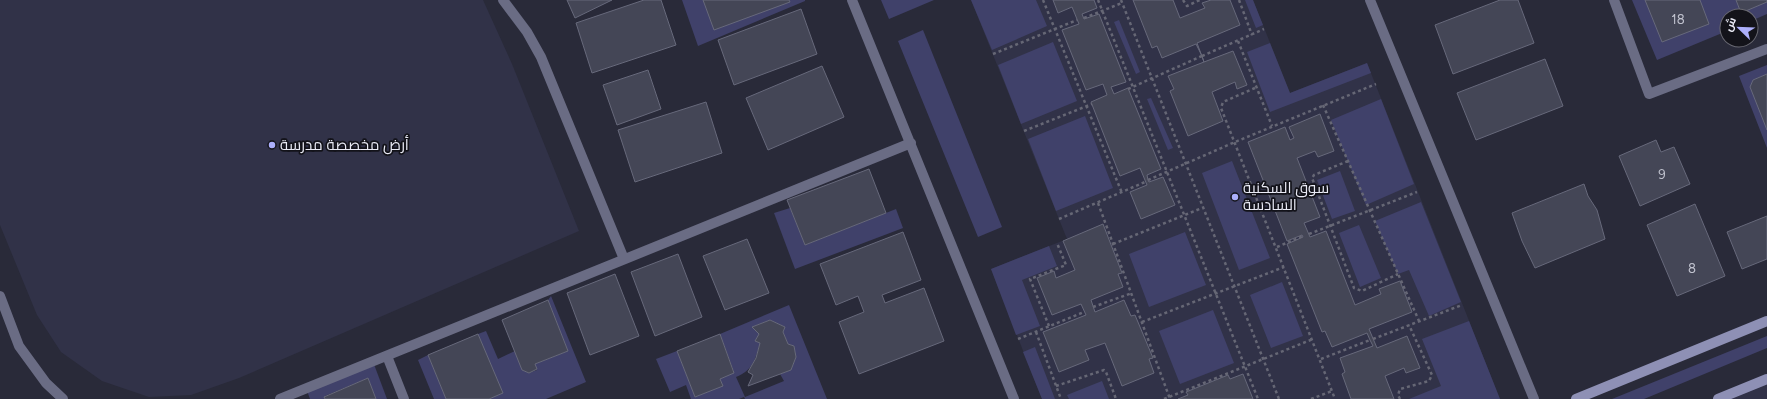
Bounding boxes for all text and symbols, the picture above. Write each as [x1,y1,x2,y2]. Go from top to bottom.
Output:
north arrow [1719,8,1759,48]
house number: 18 [1671,12,1685,27]
text: ش [1722,15,1739,33]
place label: أرض مخصصة مدرسة [280,135,409,155]
marker: أرض مخصصة مدرسة [267,140,277,150]
house number: 9 [1658,167,1666,182]
place label: سوق السكنية السادسة [1243,179,1329,214]
marker: سوق السكنية السادسة [1230,192,1240,202]
house number: 8 [1688,261,1696,276]

